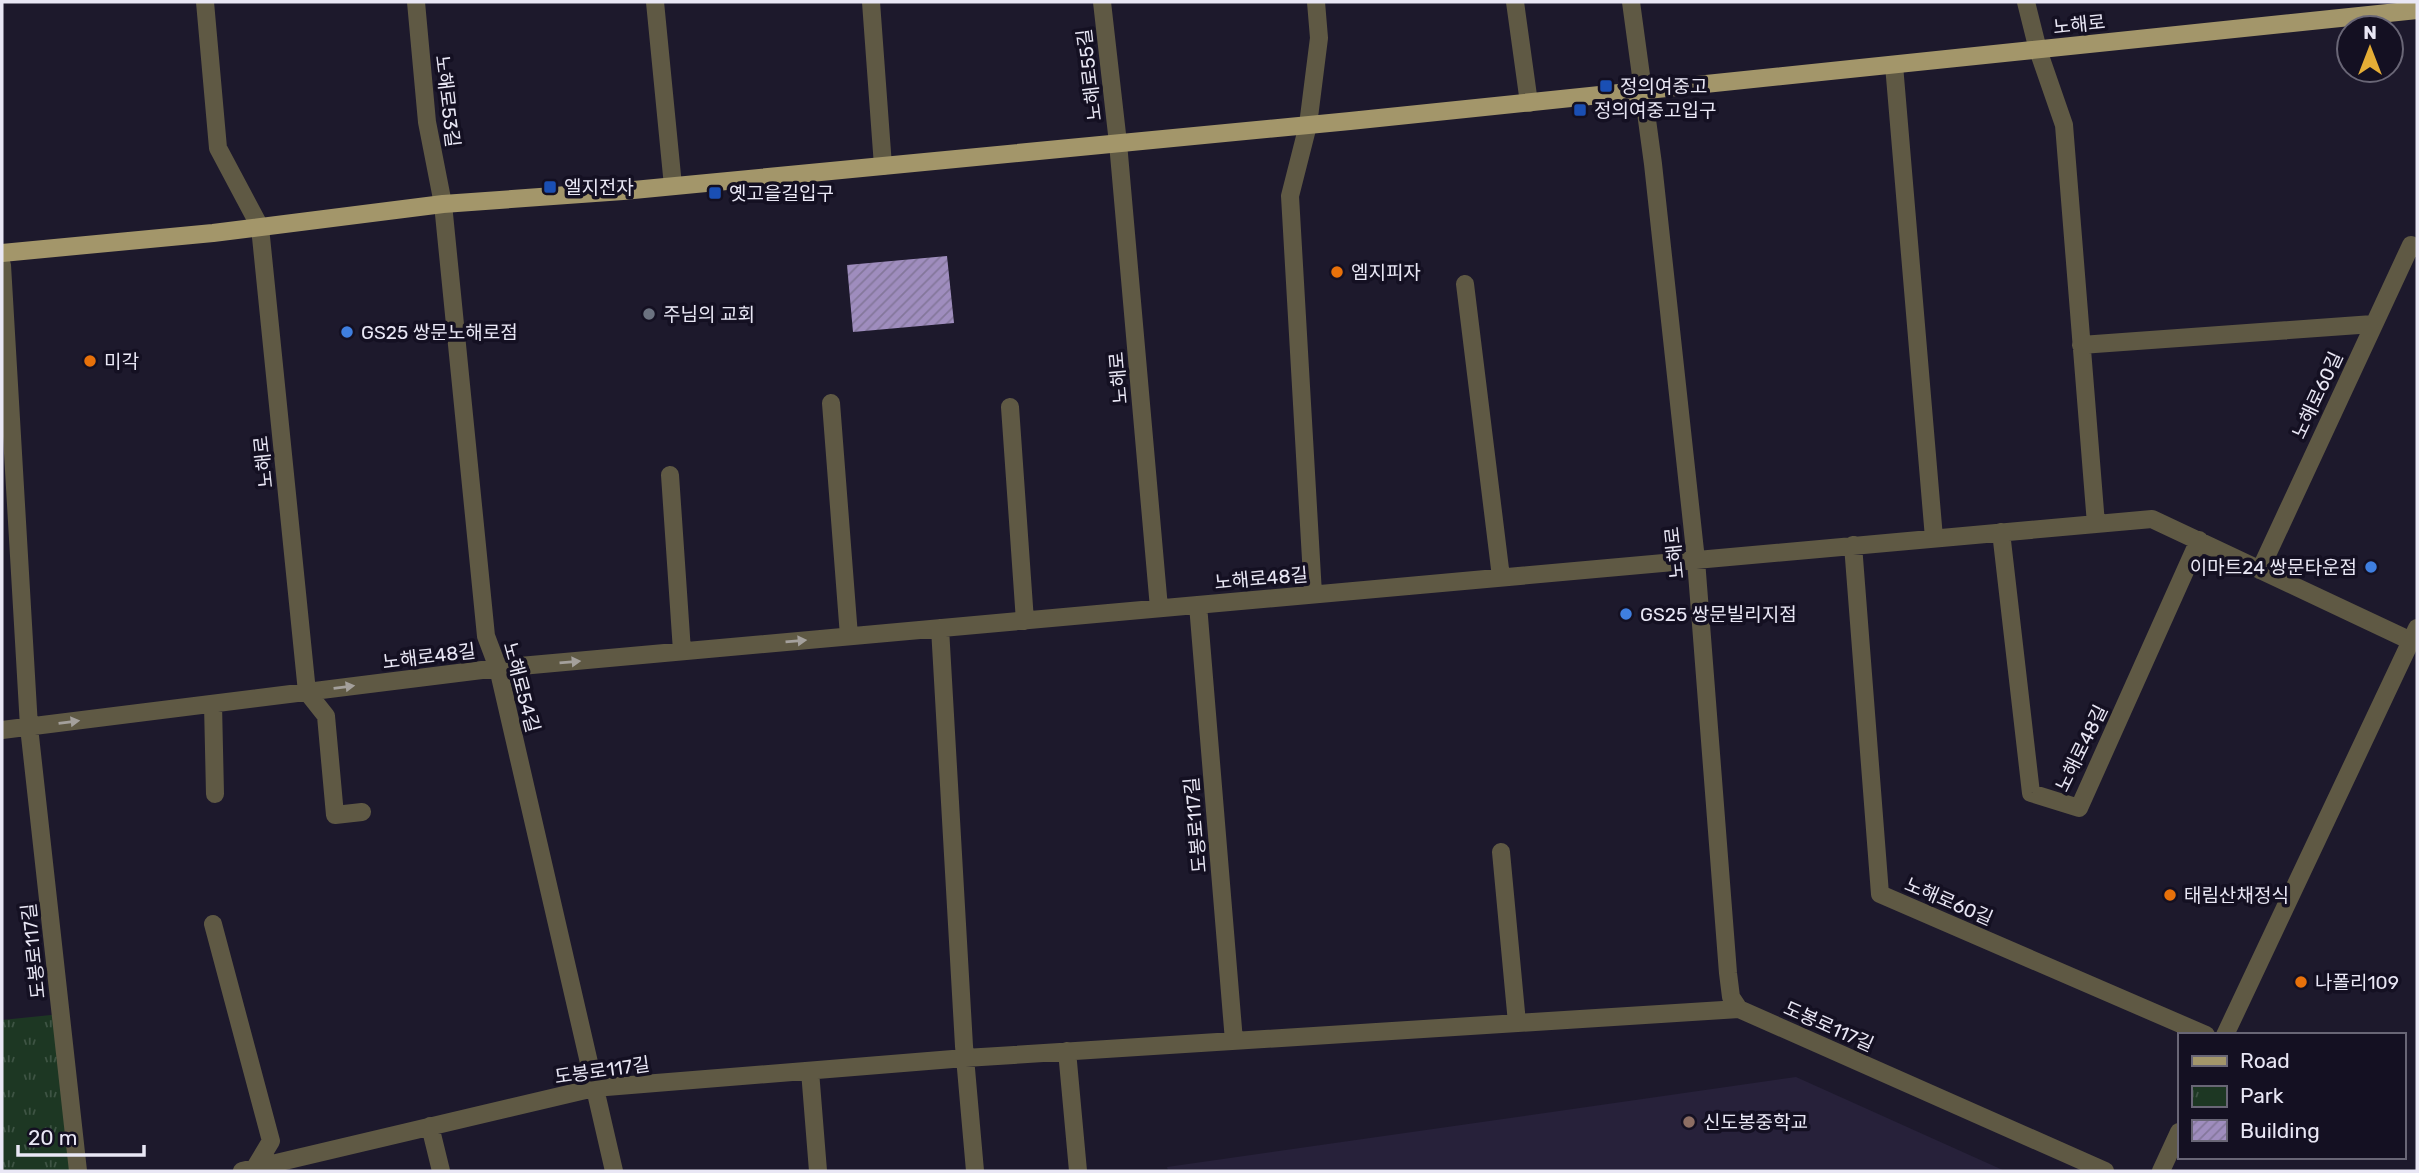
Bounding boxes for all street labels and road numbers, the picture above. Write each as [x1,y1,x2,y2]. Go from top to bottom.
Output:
street label: 노해로 [2052,10,2106,39]
street label: 노해로55길 [1072,28,1107,122]
street label: 노해로53길 [430,54,465,148]
street label: 노해로60길 [2287,348,2348,442]
street label: 노해로 [1105,351,1132,405]
street label: 노해로 [249,435,278,489]
street label: 노해로 [1660,526,1689,580]
street label: 노해로48길 [1213,563,1309,594]
street label: 노해로48길 [381,639,477,674]
street label: 노해로54길 [498,639,545,735]
street label: 노해로48길 [2051,701,2112,795]
street label: 도봉로117길 [1180,776,1211,874]
street label: 노해로60길 [1901,873,1996,930]
street label: 도봉로117길 [17,902,50,1000]
street label: 도봉로117길 [1780,996,1877,1056]
street label: 도봉로117길 [553,1052,651,1089]

